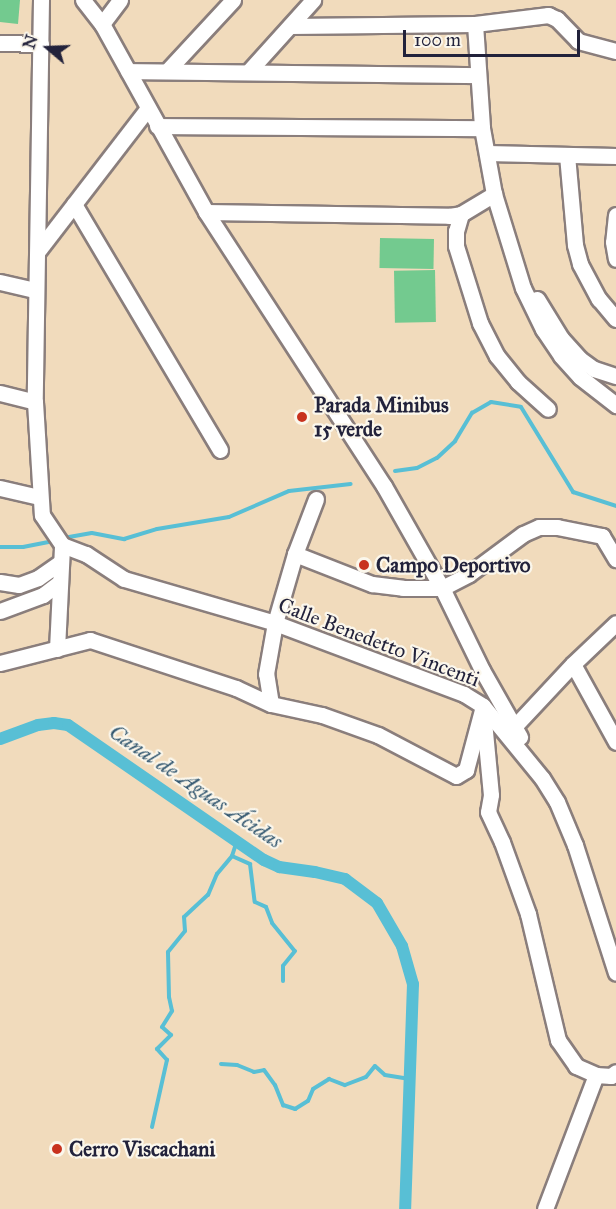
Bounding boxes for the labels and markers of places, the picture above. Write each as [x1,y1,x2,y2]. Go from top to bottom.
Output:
place label: Parada Minibus 15 verde [314,392,449,442]
marker: Parada Minibus 15 verde [295,410,309,424]
place label: Campo Deportivo [376,552,531,578]
marker: Campo Deportivo [357,558,371,572]
place label: Cerro Viscachani [69,1136,215,1162]
marker: Cerro Viscachani [50,1142,64,1156]

